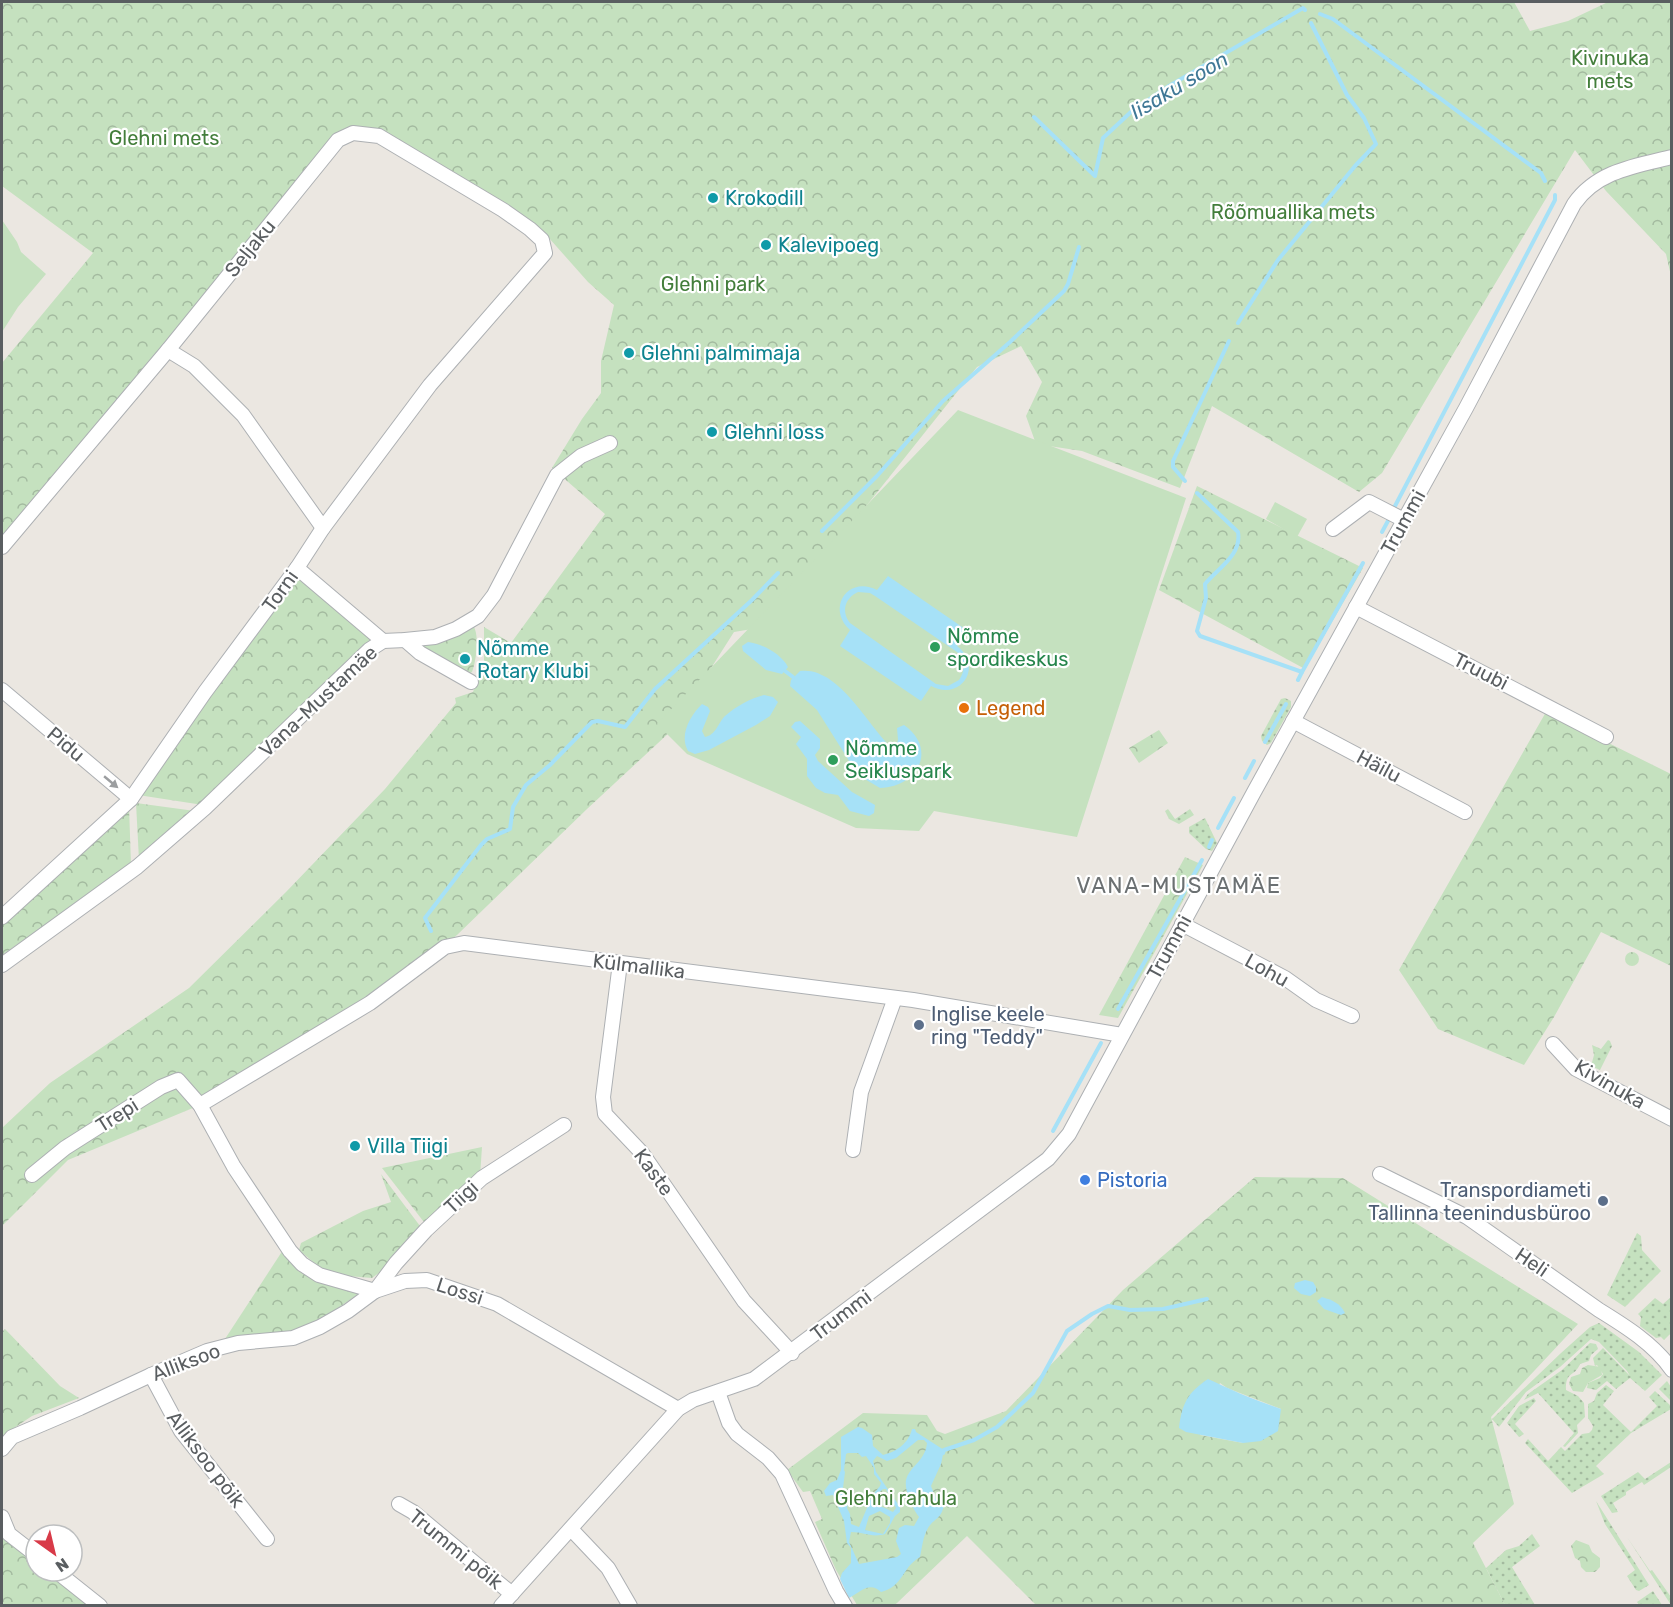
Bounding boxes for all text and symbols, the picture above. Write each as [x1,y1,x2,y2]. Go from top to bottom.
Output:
water label: Iisaku soon [1125,46,1233,124]
park label: Kivinuka mets [1571,46,1649,93]
park label: Glehni mets [109,126,219,150]
place label: Krokodill [725,186,804,210]
marker: Krokodill [706,191,720,205]
park label: Rõõmuallika mets [1211,200,1375,224]
street label: Seljaku [220,214,280,282]
place label: Kalevipoeg [778,233,879,257]
marker: Kalevipoeg [759,238,773,252]
park label: Glehni park [661,272,766,296]
place label: Glehni palmimaja [641,341,800,365]
marker: Glehni palmimaja [622,346,636,360]
place label: Glehni loss [724,420,824,444]
marker: Glehni loss [705,425,719,439]
street label: Trummi [1376,486,1430,558]
street label: Torni [257,565,303,617]
place label: Nõmme spordikeskus [947,624,1069,671]
place label: Nõmme Rotary Klubi [477,636,589,683]
street label: Vana-Mustamäe [254,640,382,762]
marker: Nõmme spordikeskus [928,640,942,654]
street label: Truubi [1450,647,1512,695]
marker: Nõmme Rotary Klubi [458,652,472,666]
place label: Legend [976,696,1045,720]
marker: Legend [957,701,971,715]
street label: Pidu [42,721,90,767]
place label: Nõmme Seikluspark [845,736,952,783]
street label: Häilu [1353,744,1405,788]
marker: Nõmme Seikluspark [826,753,840,767]
one-way arrow [103,775,119,788]
district label: VANA-MUSTAMÄE [1076,872,1282,899]
street label: Trummi [1142,911,1196,983]
street label: Külmallika [591,948,687,984]
street label: Lohu [1241,948,1293,992]
place label: Inglise keele ring "Teddy" [931,1002,1045,1049]
marker: Inglise keele ring "Teddy" [912,1018,926,1032]
street label: Kivinuka [1570,1054,1650,1114]
street label: Trepi [91,1093,143,1137]
place label: Villa Tiigi [367,1134,448,1158]
marker: Villa Tiigi [348,1139,362,1153]
street label: Kaste [629,1144,679,1200]
place label: Pistoria [1097,1168,1168,1192]
marker: Pistoria [1078,1173,1092,1187]
street label: Tiigi [439,1175,483,1219]
place label: Transpordiameti Tallinna teenindusbüroo [1368,1178,1591,1225]
marker: Transpordiameti Tallinna teenindusbüroo [1596,1194,1610,1208]
street label: Heli [1511,1242,1553,1282]
street label: Lossi [434,1272,486,1310]
street label: Trummi [806,1284,876,1346]
street label: Alliksoo [148,1338,224,1386]
street label: Alliksoo põik [162,1406,251,1513]
park label: Glehni rahula [835,1486,957,1510]
street label: Trummi põik [404,1504,508,1594]
north arrow [24,1523,84,1583]
text: N [52,1554,72,1576]

